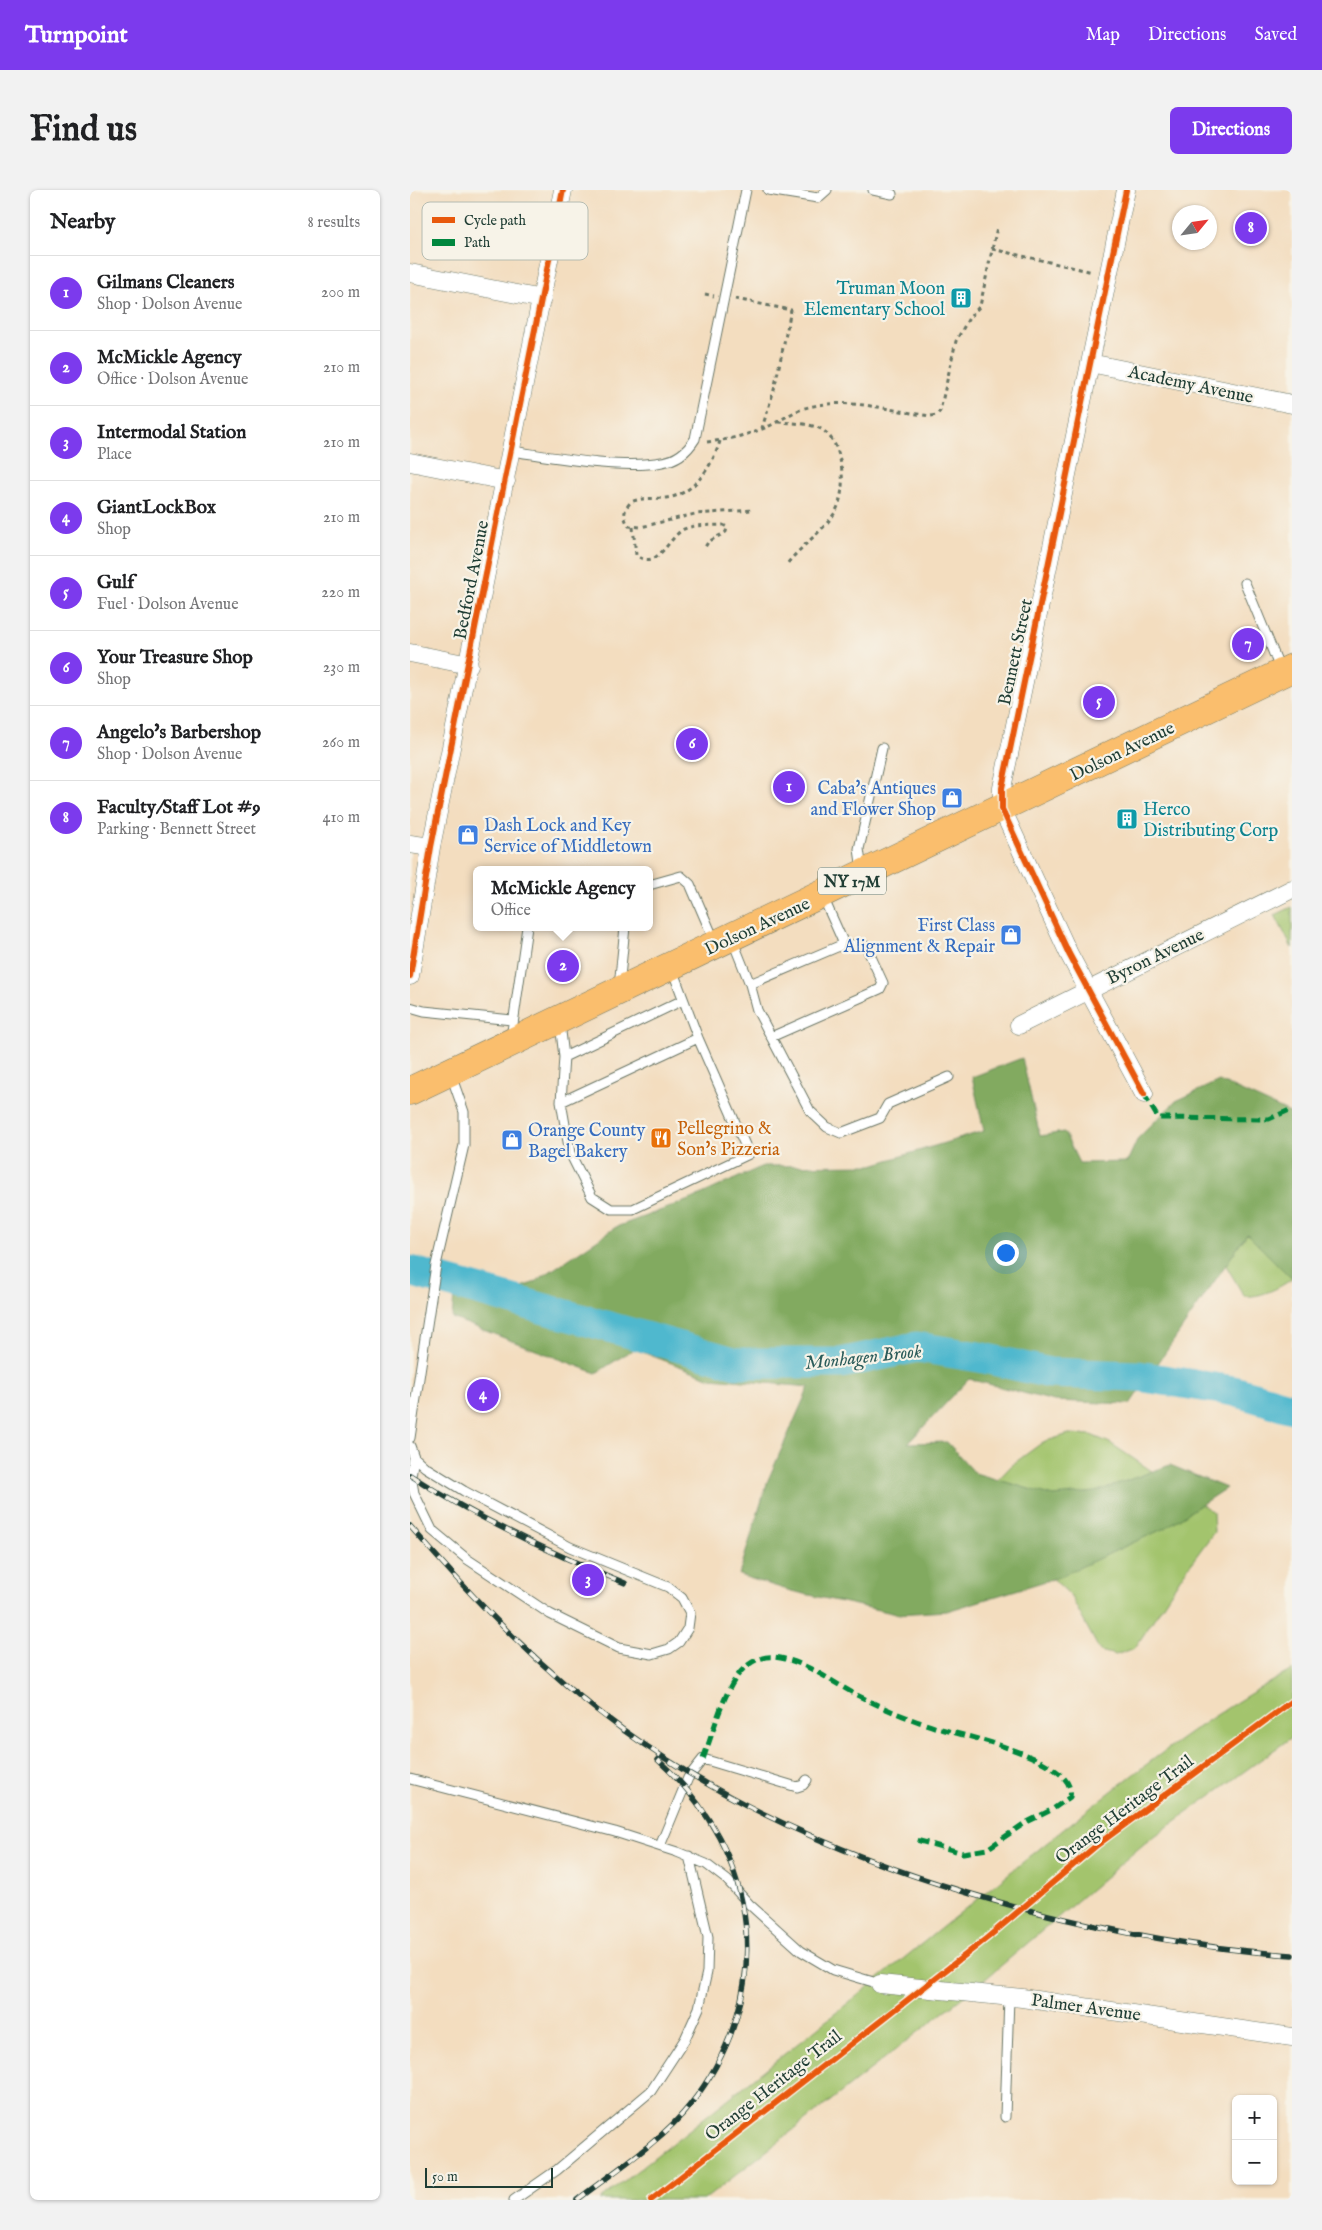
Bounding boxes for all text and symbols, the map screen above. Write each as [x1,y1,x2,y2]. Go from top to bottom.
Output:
text: Turnpoint [25,20,128,51]
text: Map [1086,24,1120,47]
text: Directions [1148,24,1226,47]
text: Saved [1254,24,1297,47]
button: Directions [1170,107,1292,154]
text: Find us [30,108,137,153]
legend [422,202,588,260]
north arrow [1172,205,1217,250]
text: Nearby [50,209,115,236]
pin: 8 [1235,209,1267,247]
text: Cycle path [464,212,526,230]
text: 8 results [308,213,360,233]
text: Path [464,234,491,252]
text: Gilmans Cleaners [97,271,234,295]
place label: Truman Moon Elementary School [804,278,945,322]
text: 1 [63,283,69,303]
text: 200 m [321,283,360,303]
building icon: Truman Moon Elementary School [949,286,973,310]
text: Shop · Dolson Avenue [97,295,242,315]
text: McMickle Agency [97,346,242,370]
text: 2 [62,358,70,378]
text: 210 m [323,358,360,378]
street label: Academy Avenue [1125,361,1255,410]
text: Office · Dolson Avenue [97,370,248,390]
text: Intermodal Station [97,421,246,445]
text: 3 [63,433,69,453]
text: 210 m [323,433,360,453]
text: Place [97,445,132,465]
text: GiantLockBox [97,496,216,520]
text: 4 [62,508,70,528]
text: 210 m [323,508,360,528]
street label: Bedford Avenue [450,519,495,642]
text: Shop [97,520,131,540]
text: Gulf [97,571,134,595]
text: 5 [63,583,69,603]
text: 220 m [321,583,360,603]
text: Fuel · Dolson Avenue [97,595,239,615]
street label: Bennett Street [994,597,1039,708]
pin: 7 [1232,625,1264,663]
text: Your Treasure Shop [97,646,253,670]
text: 6 [63,658,69,678]
text: 230 m [323,658,360,678]
text: Shop [97,670,131,690]
pin: 5 [1083,683,1115,721]
street label: Dolson Avenue [1067,717,1179,788]
text: Angelo's Barbershop [97,721,261,745]
pin: 6 [676,725,708,763]
text: 7 [62,733,70,753]
text: 260 m [322,733,360,753]
text: Shop · Dolson Avenue [97,745,242,765]
pin: 1 [773,768,805,806]
place label: Caba's Antiques and Flower Shop [811,778,936,822]
shop icon: Caba's Antiques and Flower Shop [940,786,964,810]
text: Faculty/Staff Lot #9 [97,796,261,820]
place label: Herco Distributing Corp [1143,799,1278,843]
building icon: Herco Distributing Corp [1115,807,1139,831]
text: 8 [63,808,69,828]
text: 410 m [323,808,360,828]
place label: Dash Lock and Key Service of Middletown [484,815,652,859]
text: Parking · Bennett Street [97,820,256,840]
shop icon: Dash Lock and Key Service of Middletown [456,823,480,847]
popup [473,866,653,931]
road number: NY 17M [818,868,886,894]
text: McMickle Agency [491,877,635,901]
street label: Dolson Avenue [701,893,814,962]
text: Office [491,901,531,921]
place label: First Class Alignment & Repair [843,915,995,959]
shop icon: First Class Alignment & Repair [999,923,1023,947]
street label: Byron Avenue [1103,924,1208,991]
pin: 2 [547,947,579,985]
place label: Pellegrino & Son's Pizzeria [677,1118,780,1162]
place label: Orange County Bagel Bakery [528,1120,645,1164]
restaurant icon: Pellegrino & Son's Pizzeria [649,1126,673,1150]
shop icon: Orange County Bagel Bakery [500,1128,524,1152]
your location [993,1240,1019,1266]
water label: Monhagen Brook [804,1340,923,1376]
pin: 4 [467,1376,499,1414]
pin: 3 [572,1561,604,1599]
street label: Orange Heritage Trail [1051,1751,1199,1870]
street label: Palmer Avenue [1029,1989,1142,2028]
street label: Orange Heritage Trail [701,2026,847,2147]
map controls [1232,2095,1277,2185]
button: + [1232,2095,1277,2140]
button: − [1232,2140,1277,2185]
scale bar [425,2165,552,2188]
text: 50 m [432,2168,458,2186]

